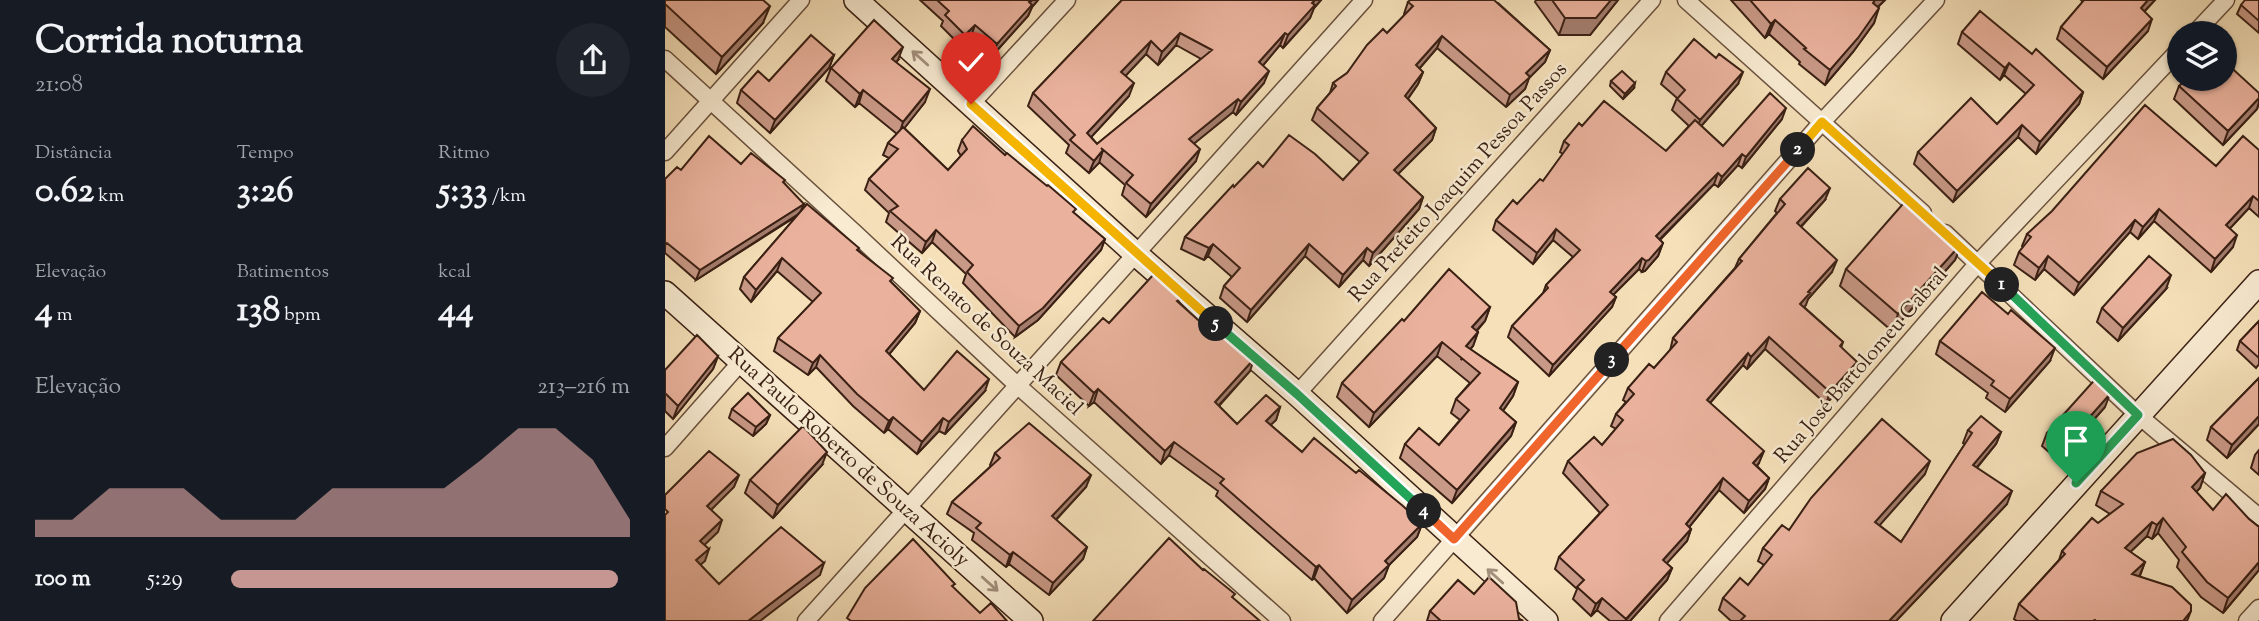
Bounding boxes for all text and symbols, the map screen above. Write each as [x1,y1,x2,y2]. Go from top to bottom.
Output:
text: Corrida noturna [35,16,303,70]
map controls [2167,21,2237,91]
button: layers [2167,21,2237,91]
button: share [556,23,630,97]
pin [941,32,1001,104]
icon: check [952,43,990,81]
one-way arrow [911,50,929,66]
street label: Rua Prefeito Joaquim Pessoa Passos [1343,56,1575,310]
text: 21:08 [35,69,83,102]
pin: 2 [1781,132,1815,168]
text: 2 [1793,136,1802,163]
text: Distância [35,140,112,167]
text: Tempo [237,140,294,167]
text: Ritmo [438,140,490,167]
text: 0.62 [35,167,94,218]
text: 3:26 [237,167,294,218]
text: 5:33 [438,167,488,218]
text: km [94,183,124,210]
text: /km [488,183,526,210]
street label: Rua Renato de Souza Maciel [883,229,1089,424]
text: Elevação [35,259,106,286]
text: Batimentos [237,259,329,286]
text: kcal [438,259,471,286]
street label: Rua José Bartolomeu Cabral [1768,261,1956,471]
pin: 1 [1985,268,2019,302]
text: 1 [1998,271,2005,298]
text: 4 [35,286,53,337]
text: 138 [237,286,280,337]
text: 44 [438,286,474,337]
text: m [53,302,72,329]
text: bpm [280,302,321,329]
pin: 5 [1199,306,1233,342]
text: 5 [1212,310,1219,337]
street label: Rua Paulo Roberto de Souza Acioly [720,341,976,575]
pin: 3 [1595,342,1629,378]
text: 3 [1608,346,1615,373]
text: Elevação [35,371,121,404]
text: 213–216 m [537,371,630,404]
pin [2046,411,2106,483]
icon: arrive [2057,422,2095,460]
pin: 4 [1407,494,1441,528]
text: 4 [1419,497,1428,524]
text: 100 m [35,563,91,596]
text: 5:29 [147,563,183,596]
one-way arrow [1486,568,1504,584]
one-way arrow [981,576,999,592]

